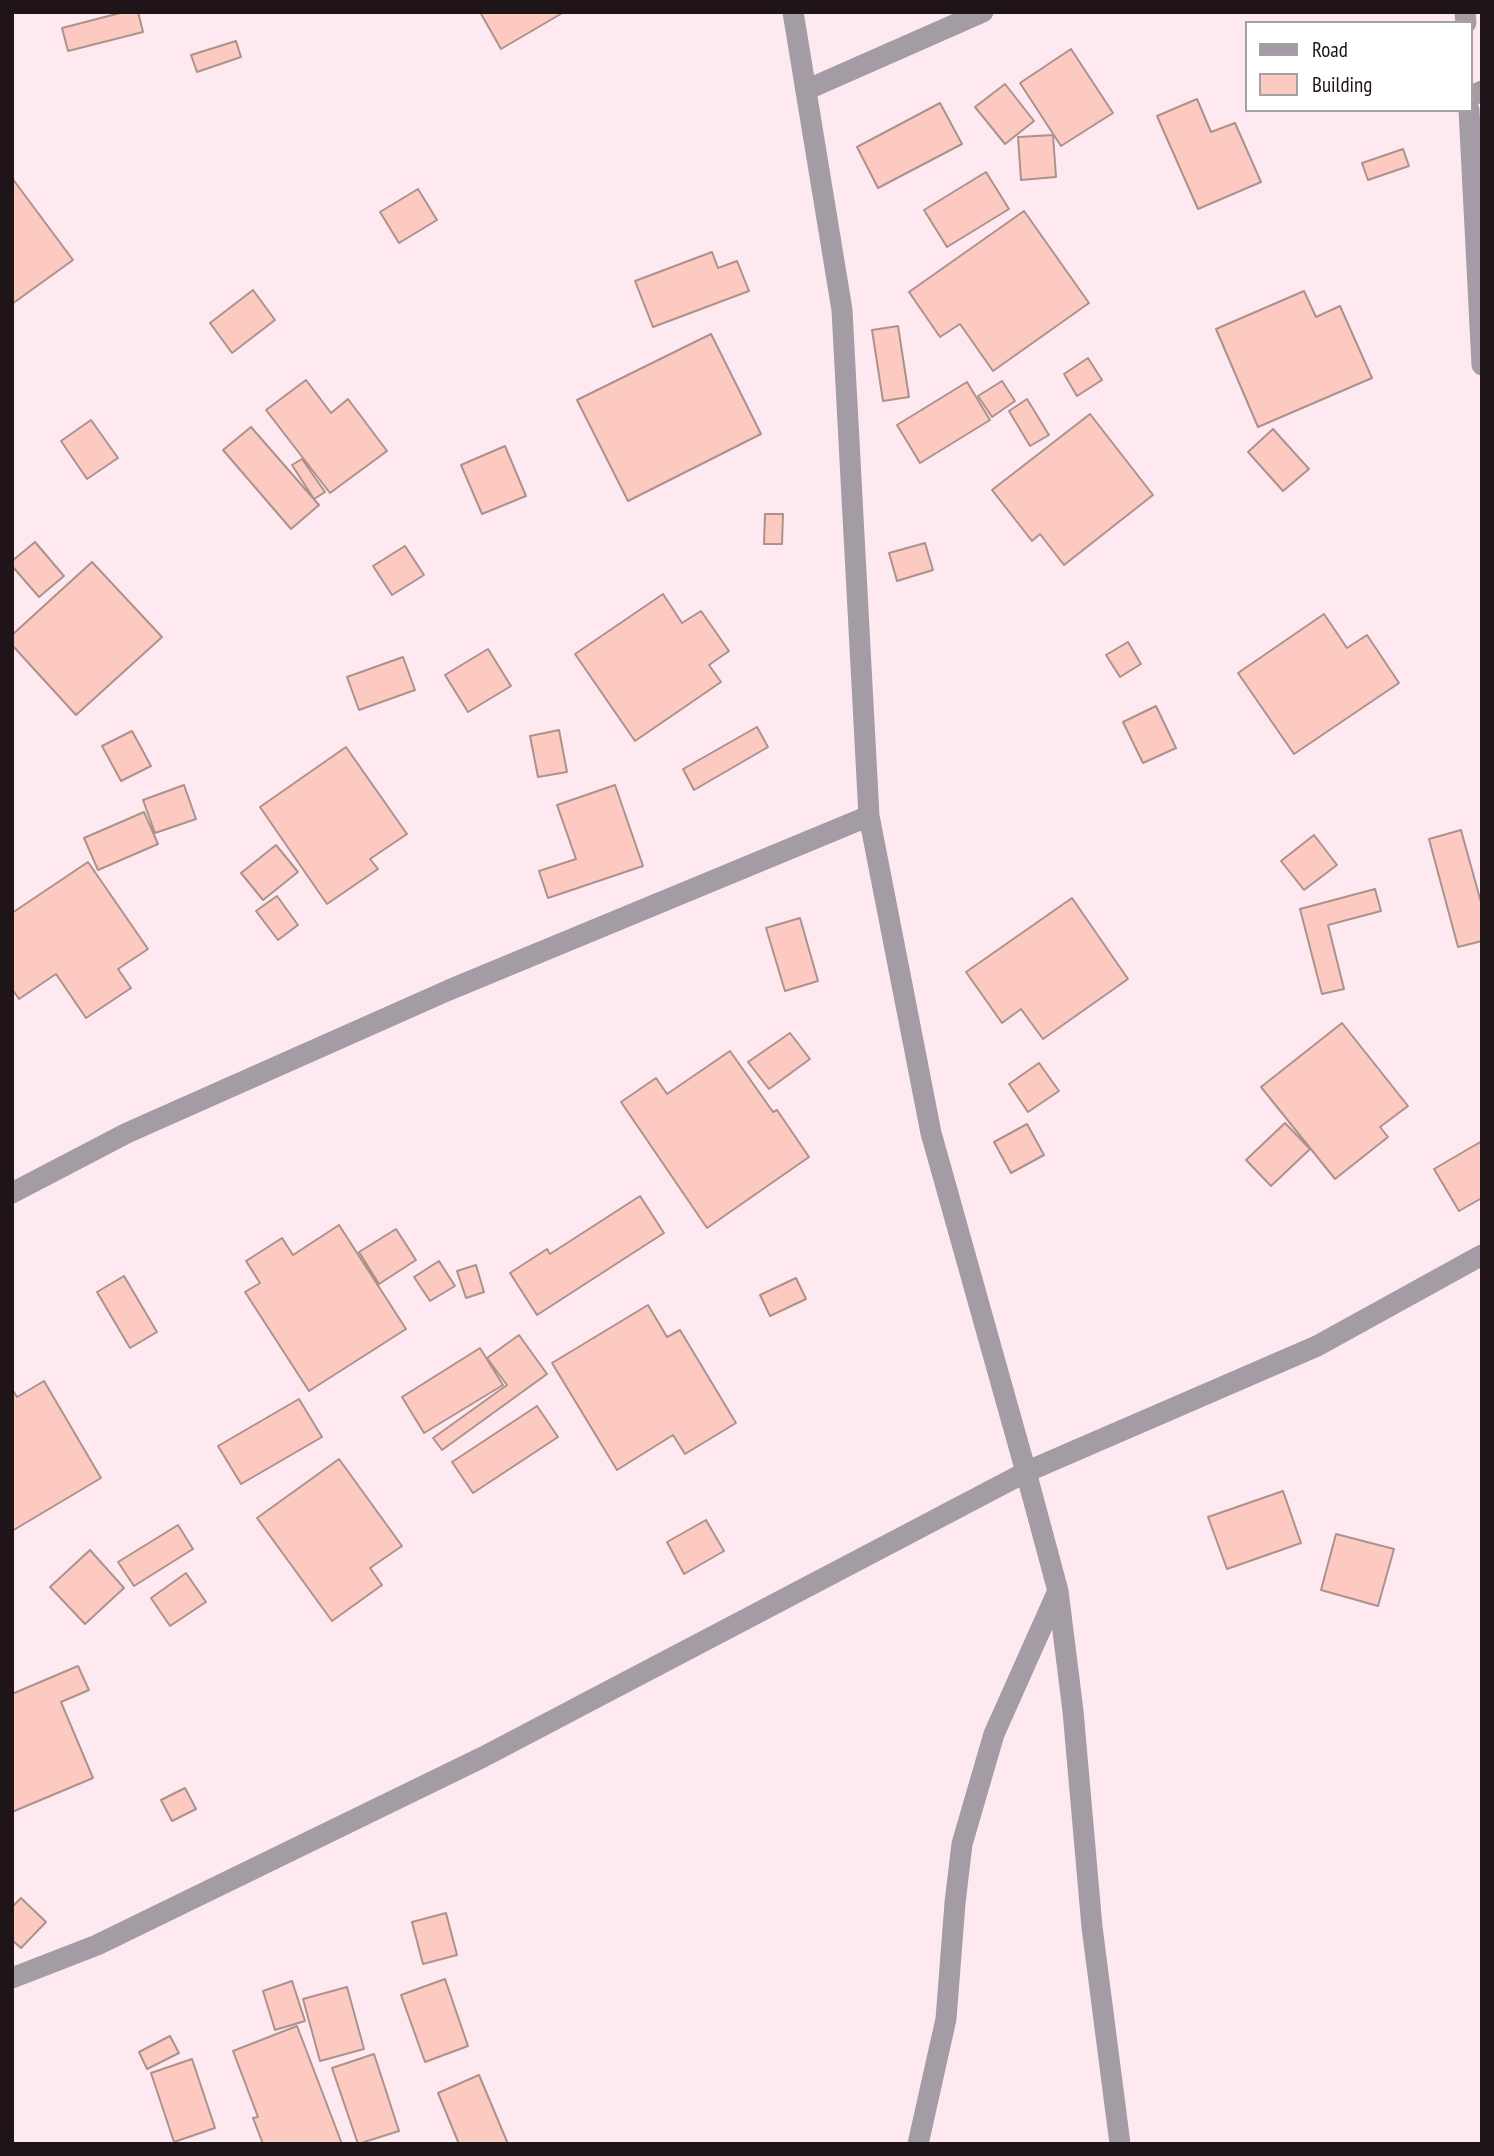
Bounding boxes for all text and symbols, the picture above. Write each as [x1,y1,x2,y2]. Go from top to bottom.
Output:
legend [1246,21,1473,112]
text: Road [1312,36,1348,63]
text: Building [1312,71,1372,98]

